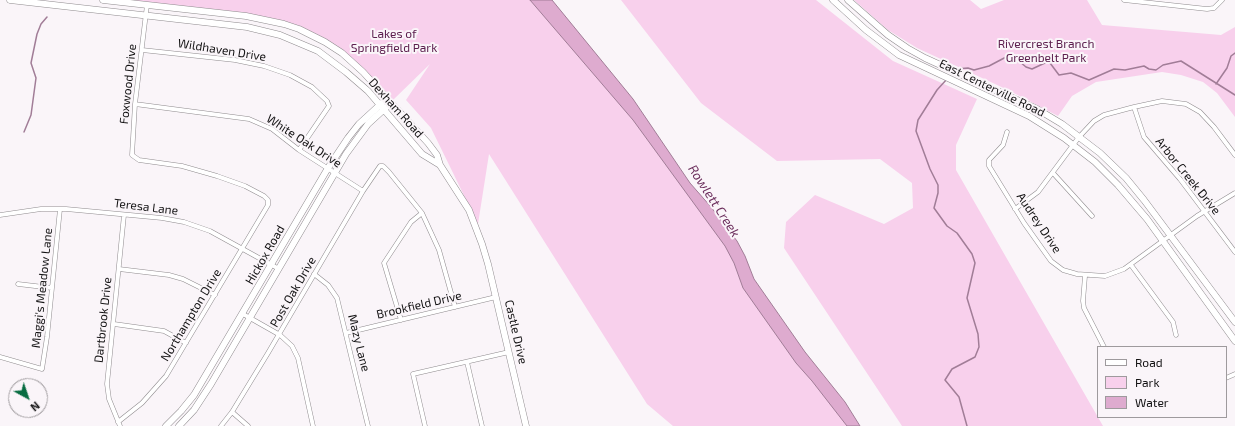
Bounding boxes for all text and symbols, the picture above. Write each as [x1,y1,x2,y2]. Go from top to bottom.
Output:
park label: Lakes of Springfield Park [351,27,437,55]
street label: Wildhaven Drive [177,36,267,64]
park label: Rivercrest Branch Greenbelt Park [998,37,1094,65]
street label: Foxwood Drive [117,43,139,125]
street label: East Centerville Road [937,56,1047,120]
street label: Dexham Road [366,75,426,141]
street label: White Oak Drive [264,111,344,171]
street label: Arbor Creek Drive [1152,135,1224,217]
water label: Rowlett Creek [685,162,743,240]
street label: Audrey Drive [1014,190,1064,256]
street label: Teresa Lane [113,196,179,218]
street label: Hickox Road [242,223,288,287]
street label: Maggi's Meadow Lane [29,227,55,349]
street label: Post Oak Drive [267,254,319,330]
street label: Northampton Drive [158,266,224,364]
street label: Dartbrook Drive [91,276,115,364]
street label: Brookfield Drive [375,288,463,322]
street label: Castle Drive [502,299,530,365]
street label: Mazy Lane [345,313,373,373]
legend [1097,346,1227,418]
text: Road [1135,355,1163,369]
text: Park [1135,375,1160,389]
north arrow [8,378,48,418]
text: Water [1135,395,1169,409]
text: N [28,399,43,414]

